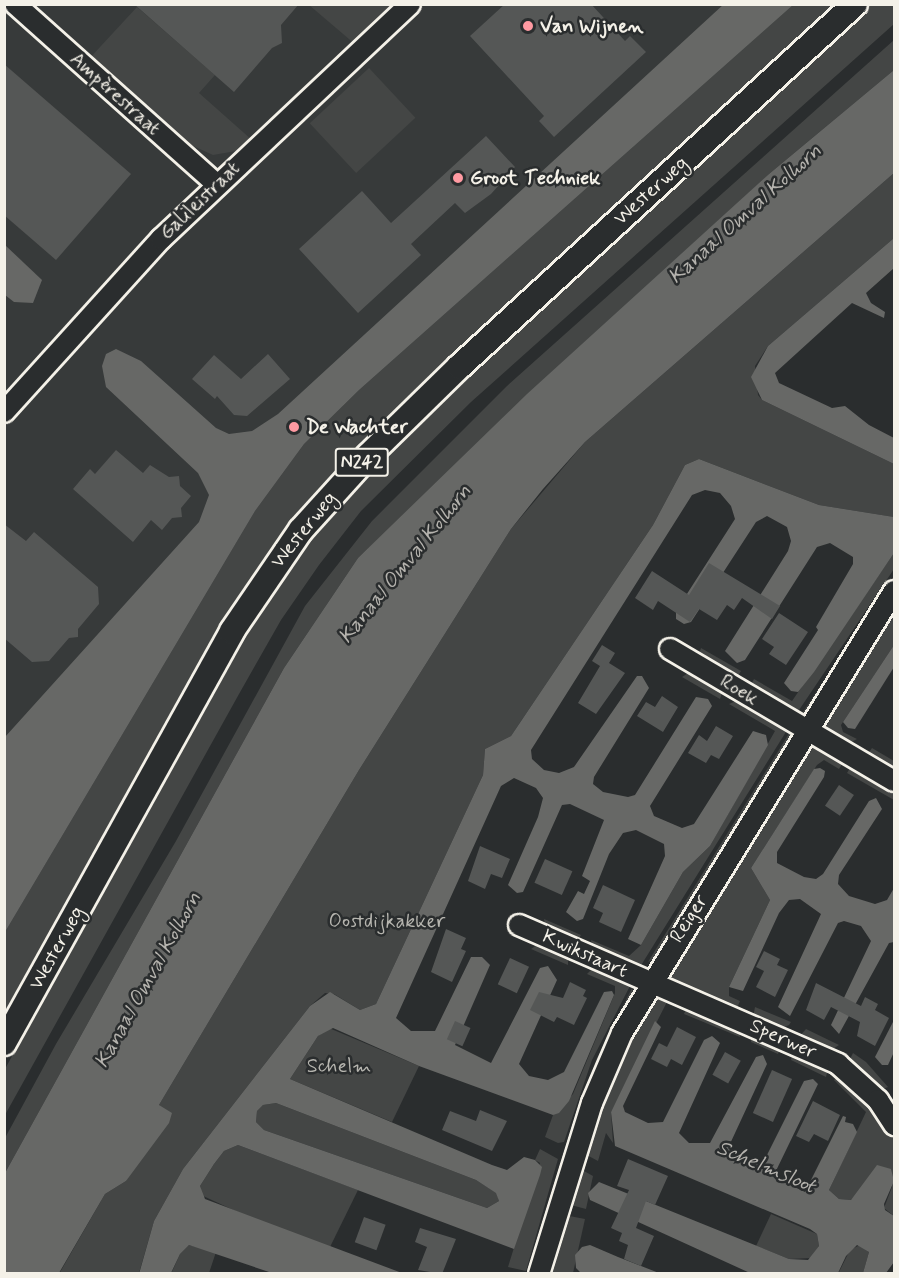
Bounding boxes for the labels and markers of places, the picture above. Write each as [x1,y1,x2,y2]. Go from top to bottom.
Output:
place label: Van Wijnen [540,14,644,38]
marker: Van Wijnen [521,19,535,33]
place label: Groot Techniek [470,166,596,190]
marker: Groot Techniek [451,171,465,185]
place label: De Wachter [306,415,412,439]
marker: De Wachter [287,420,301,434]

